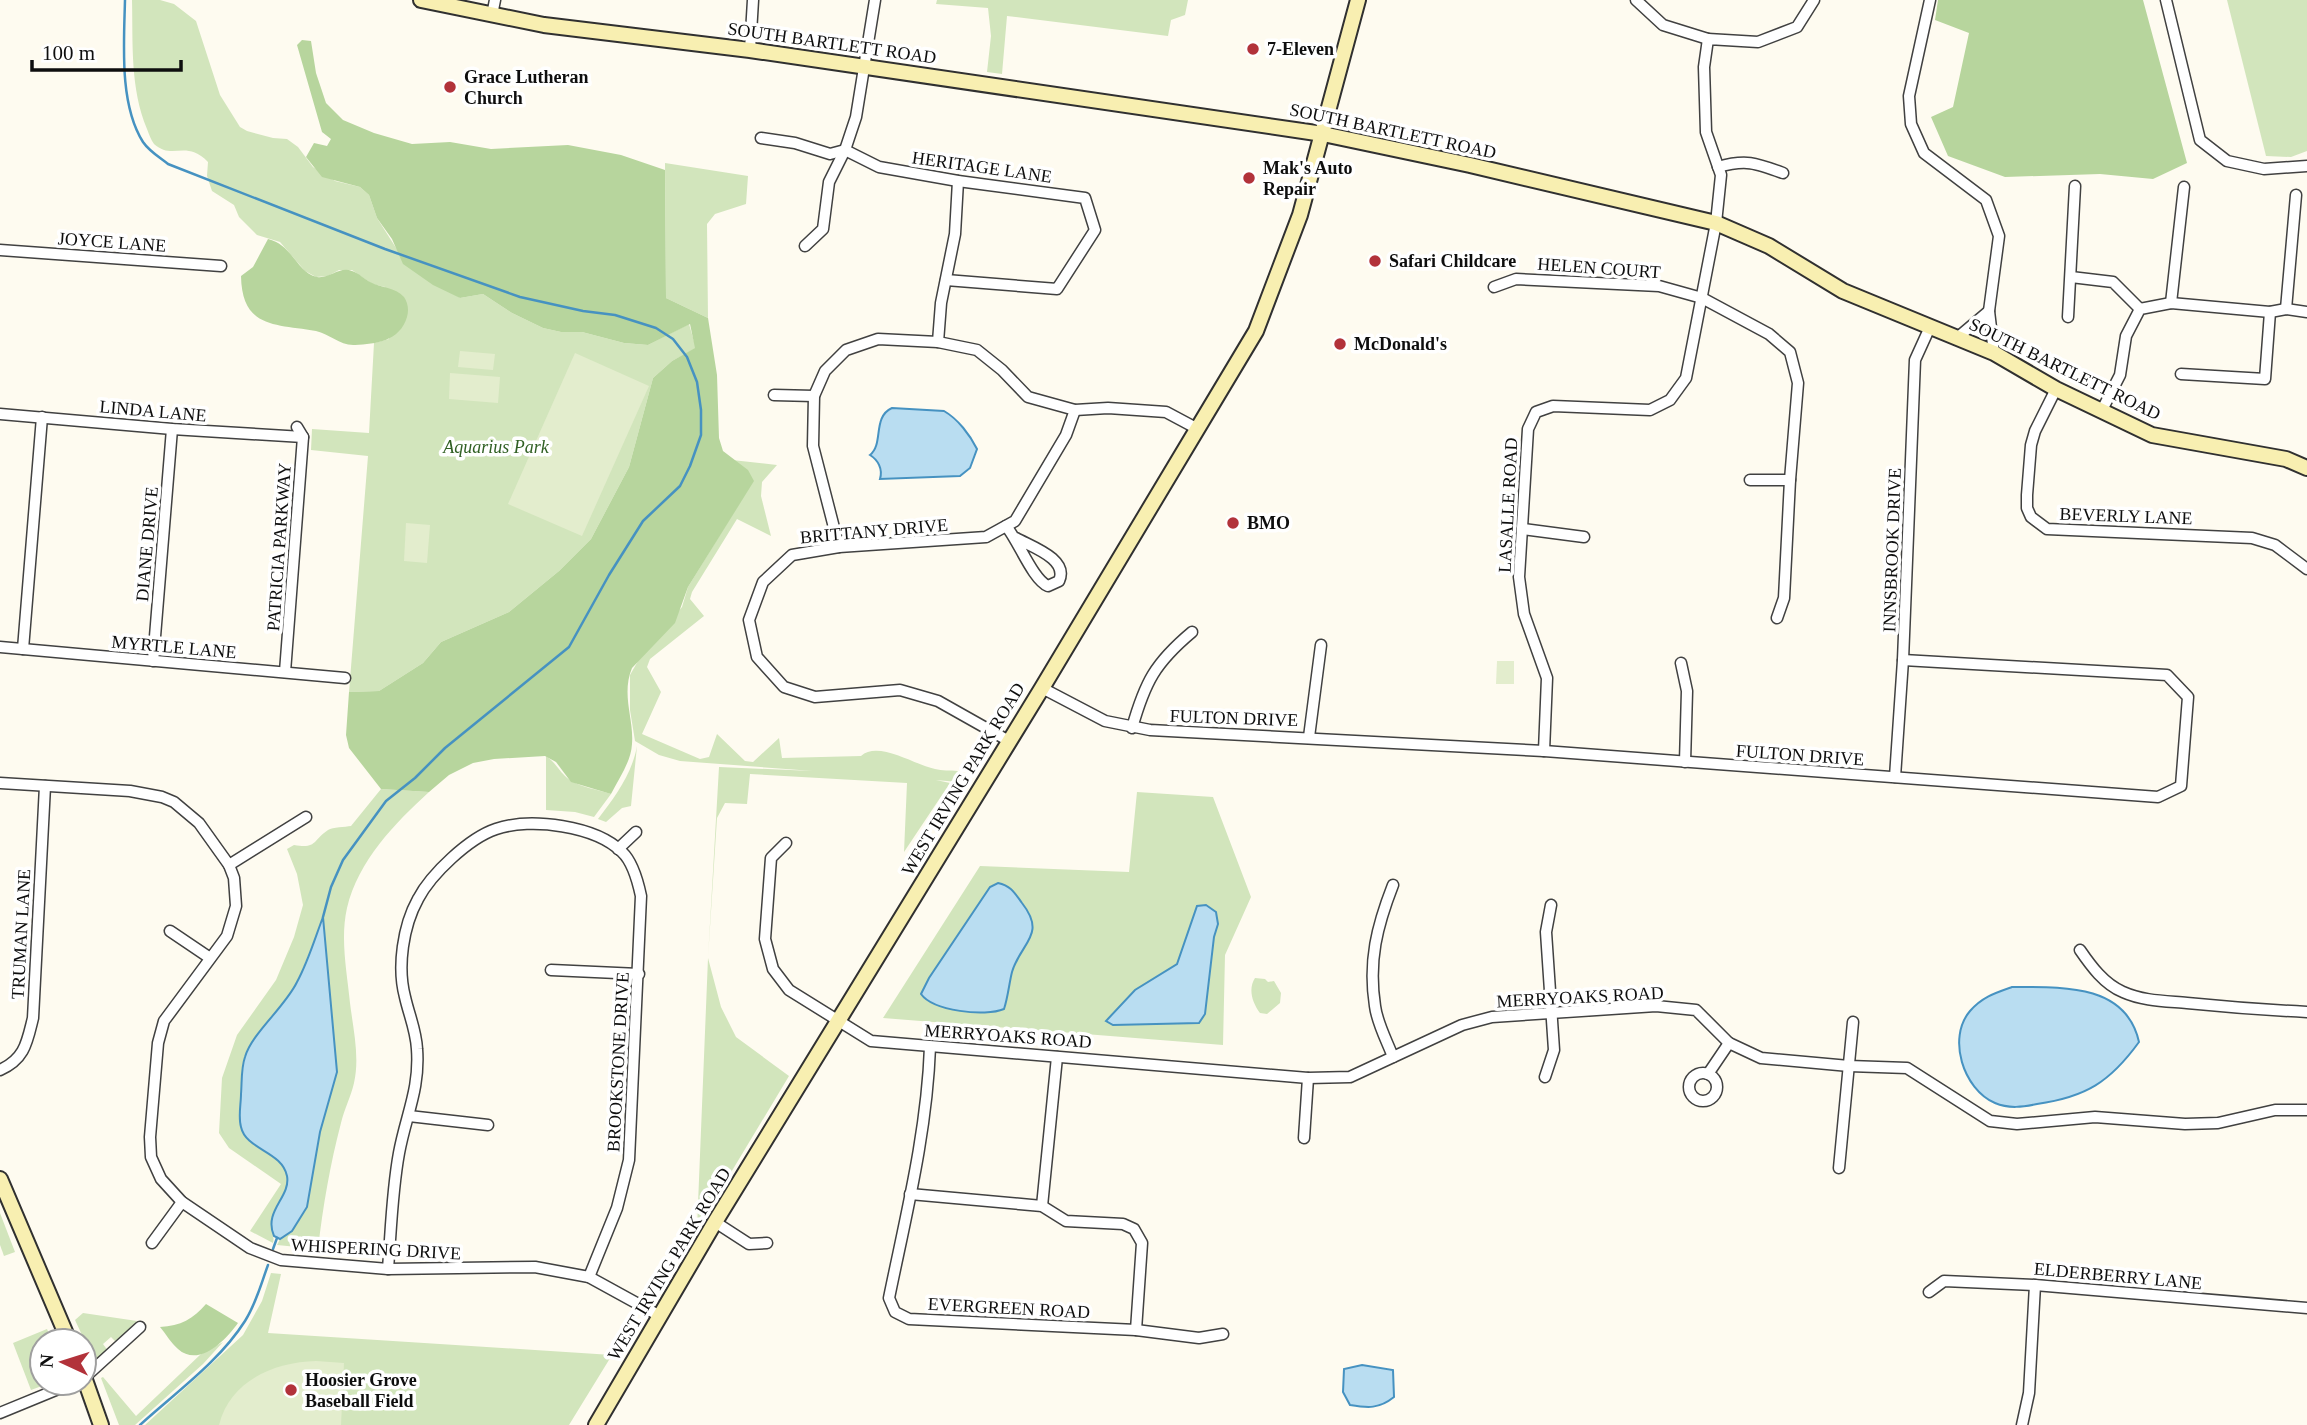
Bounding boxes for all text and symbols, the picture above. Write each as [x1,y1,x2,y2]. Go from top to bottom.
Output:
street label: SOUTH BARTLETT ROAD [726,18,938,68]
scale bar [32,28,180,72]
place label: 7-Eleven [1267,39,1334,59]
text: 100 m [42,41,95,65]
marker: 7-Eleven [1245,41,1261,57]
place label: Grace Lutheran Church [464,67,588,108]
marker: Grace Lutheran Church [442,79,458,95]
street label: SOUTH BARTLETT ROAD [1288,99,1498,163]
street label: HERITAGE LANE [911,147,1053,187]
place label: Mak's Auto Repair [1263,158,1353,199]
marker: Mak's Auto Repair [1241,170,1257,186]
street label: JOYCE LANE [57,228,167,256]
place label: Safari Childcare [1389,251,1516,271]
marker: Safari Childcare [1367,253,1383,269]
street label: HELEN COURT [1537,254,1661,282]
street label: SOUTH BARTLETT ROAD [1966,314,2164,424]
place label: McDonald's [1354,334,1447,354]
marker: McDonald's [1332,336,1348,352]
street label: LINDA LANE [99,396,207,426]
park label: Aquarius Park [442,437,550,457]
street label: LASALLE ROAD [1494,437,1522,573]
street label: PATRICIA PARKWAY [263,462,295,632]
street label: INNSBROOK DRIVE [1879,467,1905,633]
street label: DIANE DRIVE [132,486,162,602]
street label: BEVERLY LANE [2059,504,2193,528]
place label: BMO [1247,513,1290,533]
street label: BRITTANY DRIVE [799,515,949,547]
marker: BMO [1225,515,1241,531]
street label: MYRTLE LANE [111,632,237,662]
street label: WEST IRVING PARK ROAD [897,679,1029,879]
street label: FULTON DRIVE [1169,706,1299,730]
street label: FULTON DRIVE [1735,741,1865,769]
street label: TRUMAN LANE [8,868,34,1000]
street label: BROOKSTONE DRIVE [603,972,633,1152]
street label: MERRYOAKS ROAD [1496,983,1664,1011]
street label: MERRYOAKS ROAD [924,1020,1092,1052]
street label: WEST IRVING PARK ROAD [603,1164,735,1364]
street label: WHISPERING DRIVE [290,1235,462,1263]
street label: ELDERBERRY LANE [2033,1259,2203,1293]
street label: EVERGREEN ROAD [927,1294,1091,1322]
north arrow [28,1327,98,1397]
text: N [36,1353,58,1368]
place label: Hoosier Grove Baseball Field [305,1370,417,1411]
marker: Hoosier Grove Baseball Field [283,1382,299,1398]

